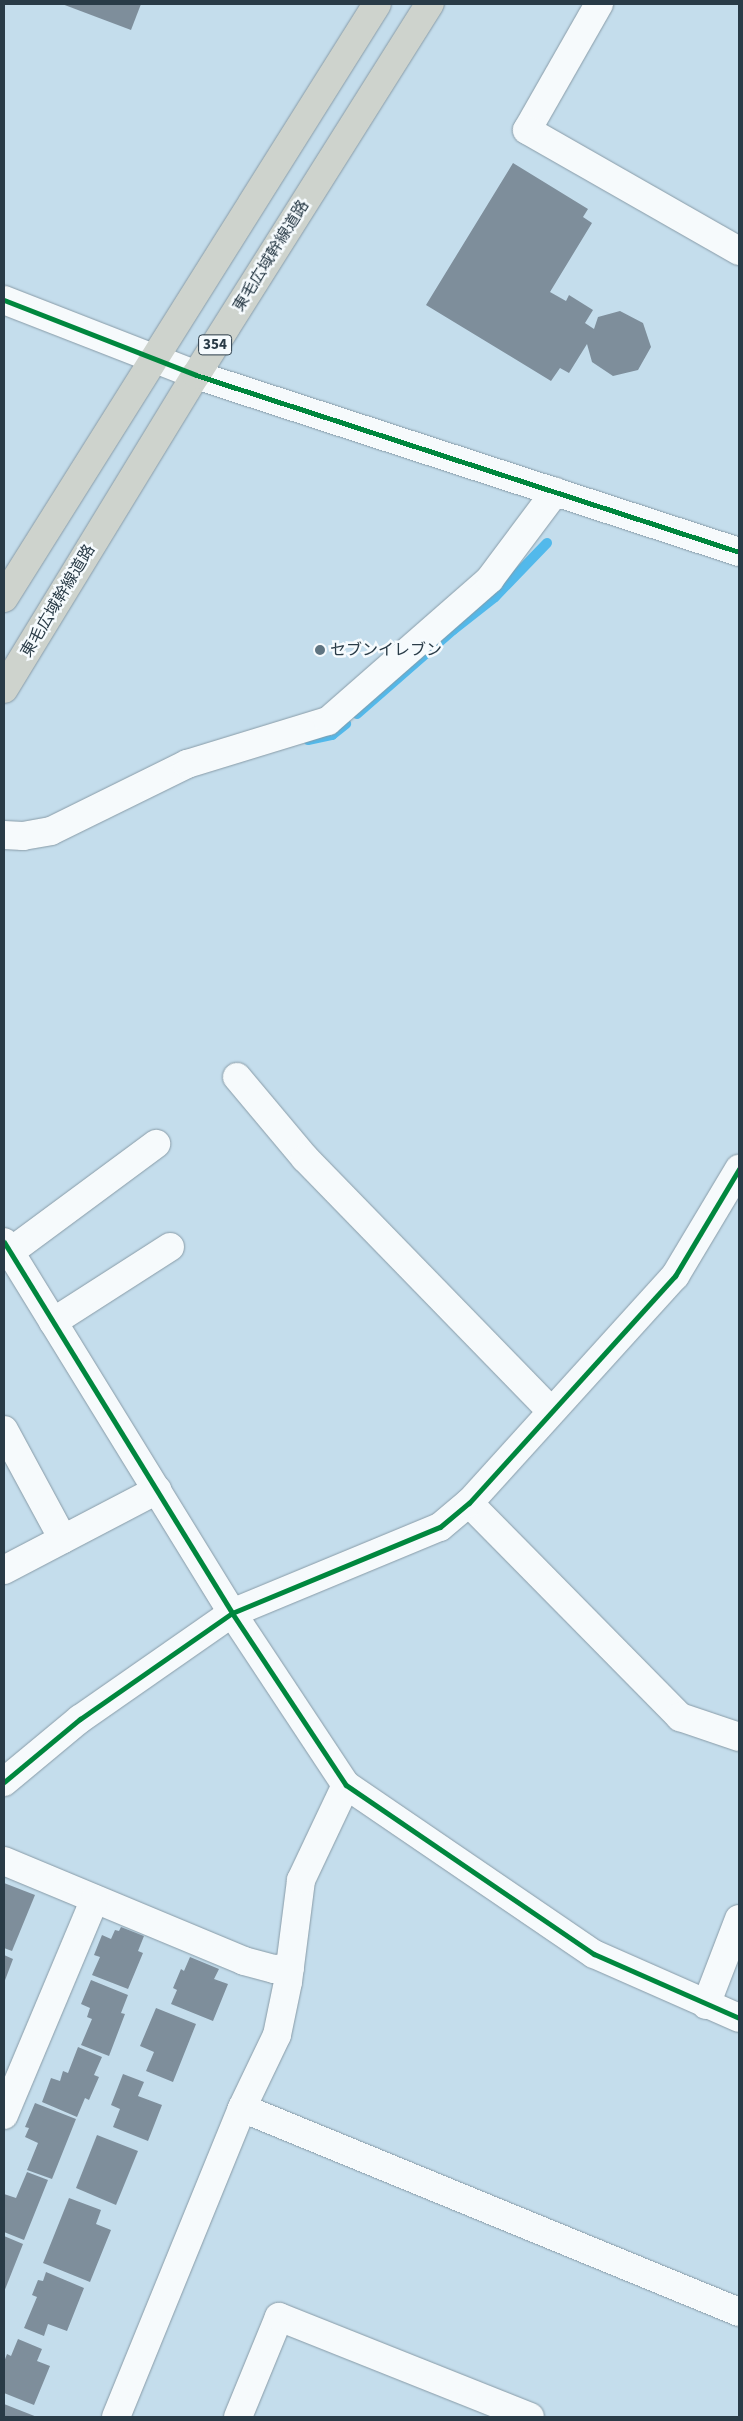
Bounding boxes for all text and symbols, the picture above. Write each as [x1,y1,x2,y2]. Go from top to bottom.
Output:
street label: 東毛広域幹線道路 [229,197,313,315]
road number: 354 [198,332,232,358]
street label: 東毛広域幹線道路 [17,541,99,661]
place label: セブンイレブン [330,640,442,660]
marker: セブンイレブン [314,644,326,656]

